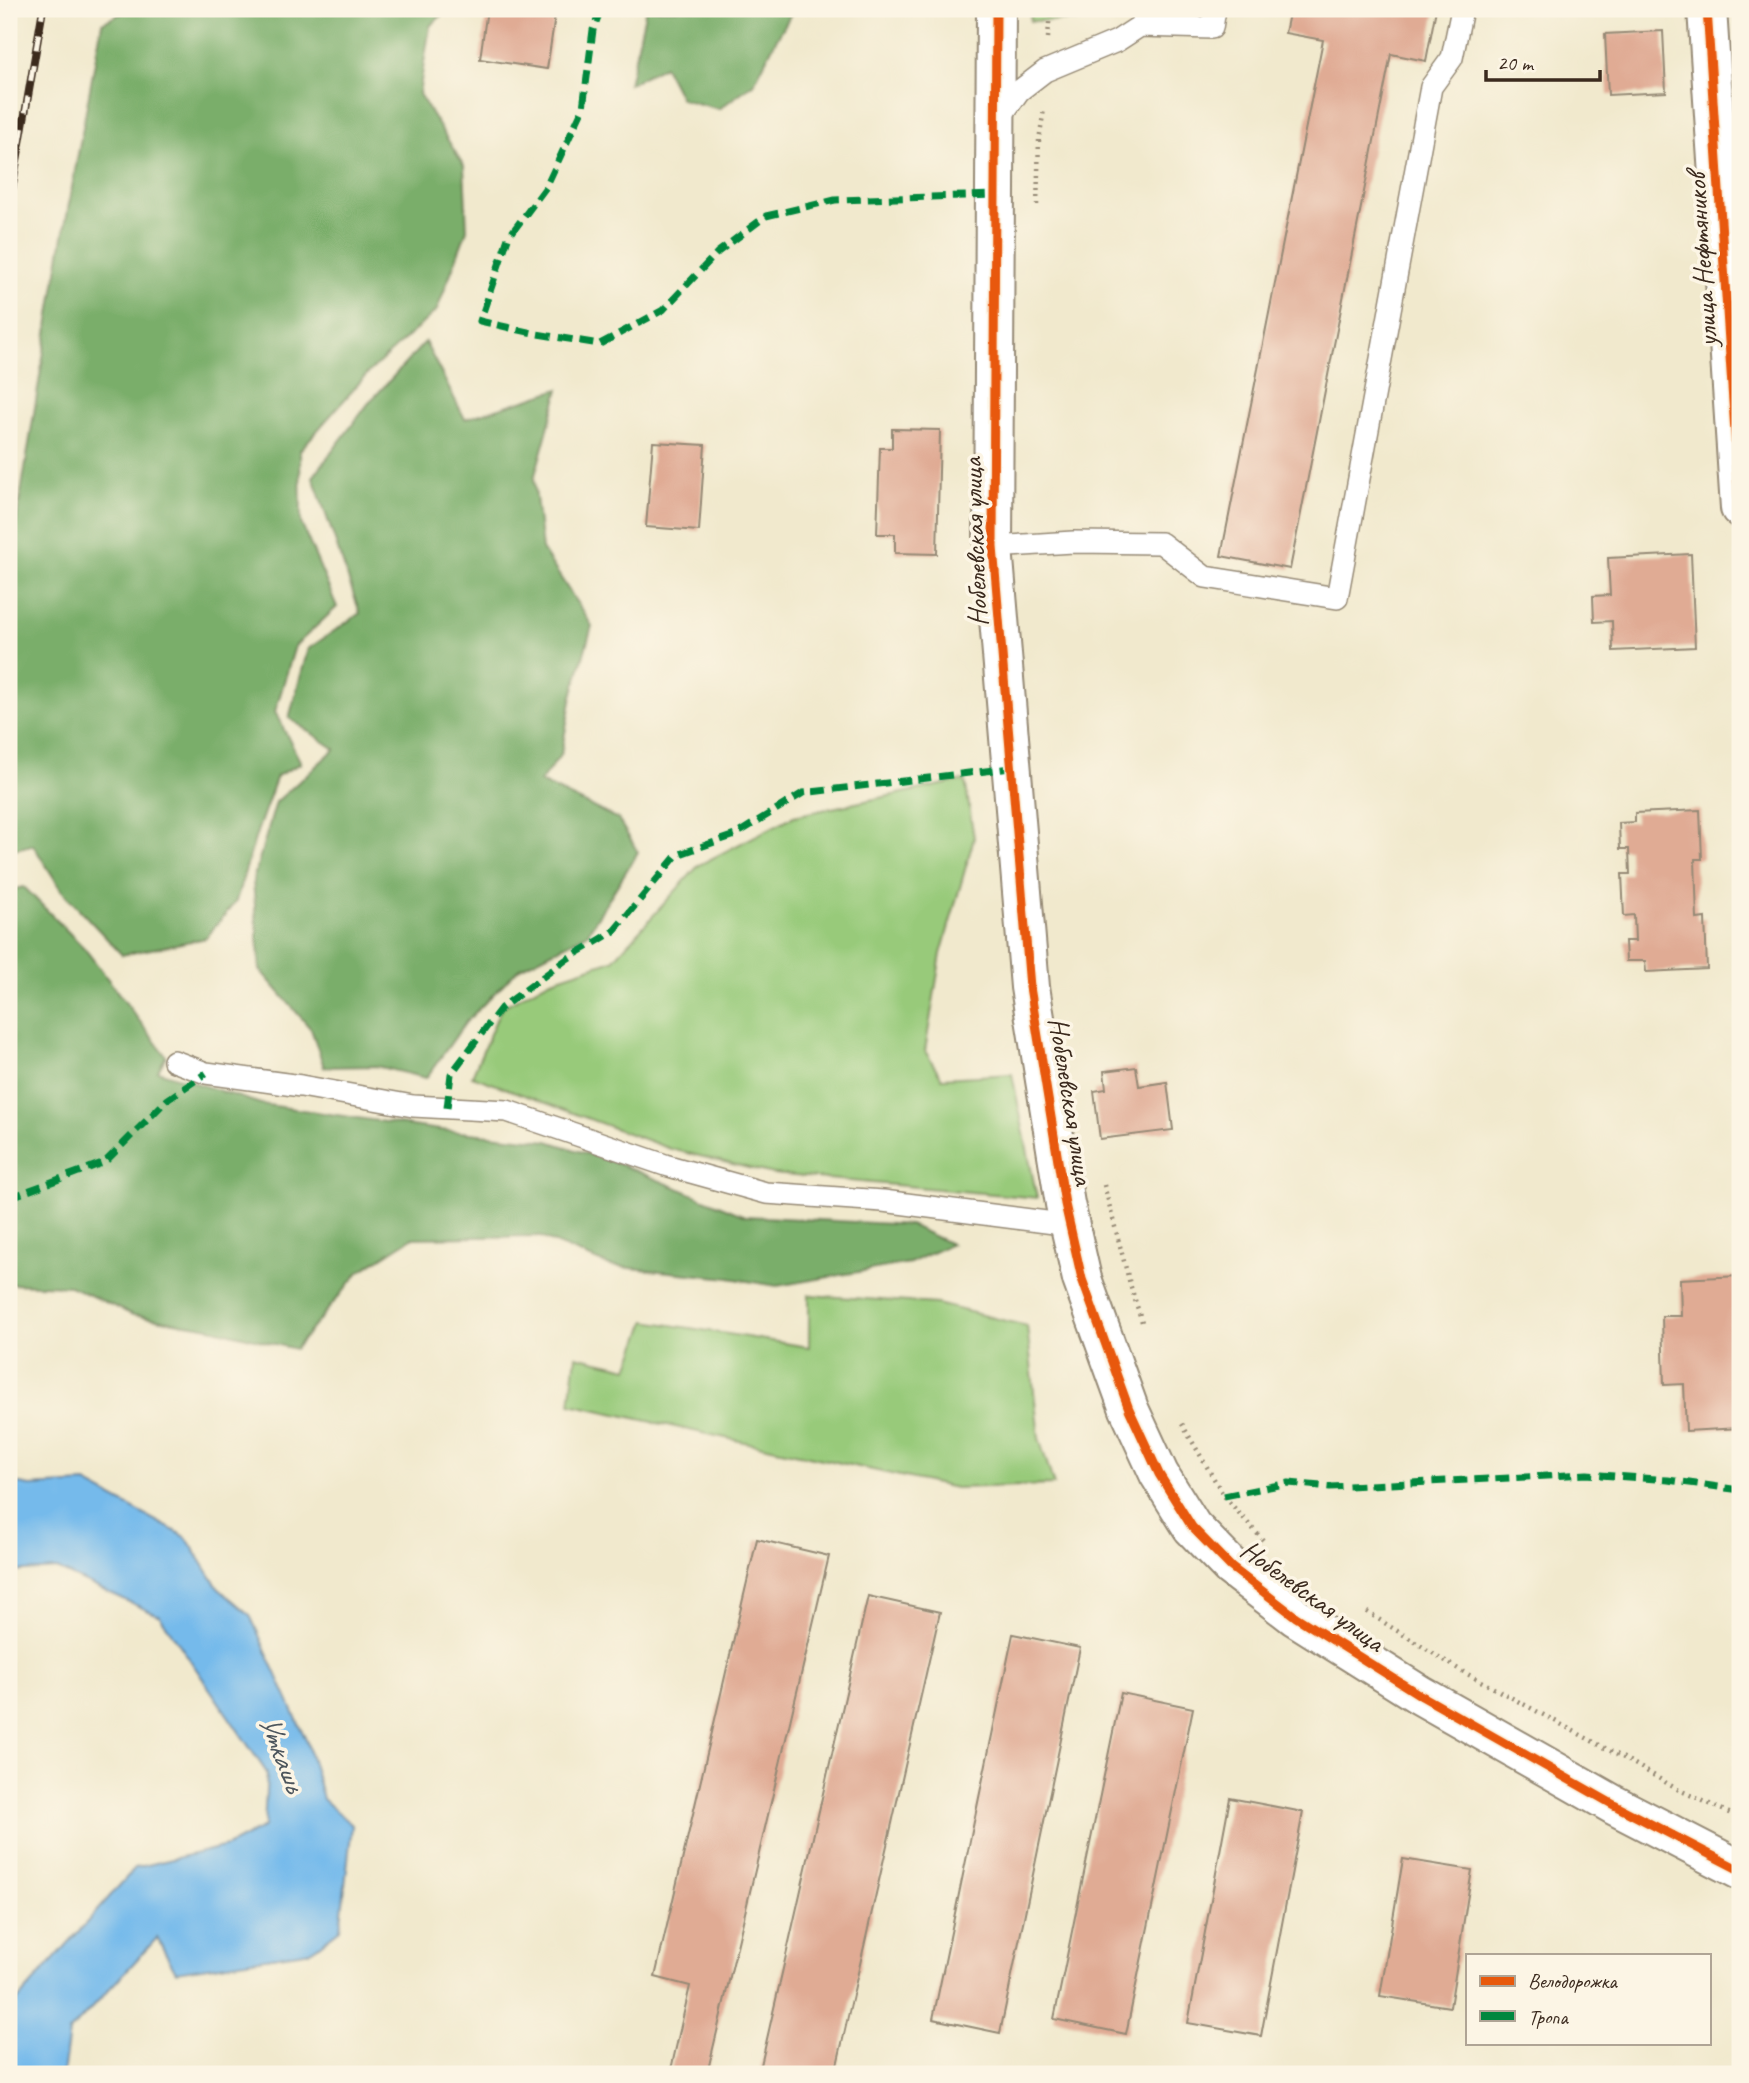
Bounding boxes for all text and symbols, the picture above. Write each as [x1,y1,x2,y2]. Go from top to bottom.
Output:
scale bar [1486,38,1600,82]
text: 20 m [1497,50,1535,76]
street label: улица Нефтяников [1678,165,1725,350]
street label: Нобелевская улица [954,455,995,627]
street label: Нобелевская улица [1041,1015,1102,1189]
street label: Нобелевская улица [1234,1532,1393,1660]
water label: Уткашь [250,1709,315,1800]
legend [1466,1954,1710,2044]
text: Велодорожка [1528,1968,1618,1994]
text: Тропа [1528,2004,1569,2030]

